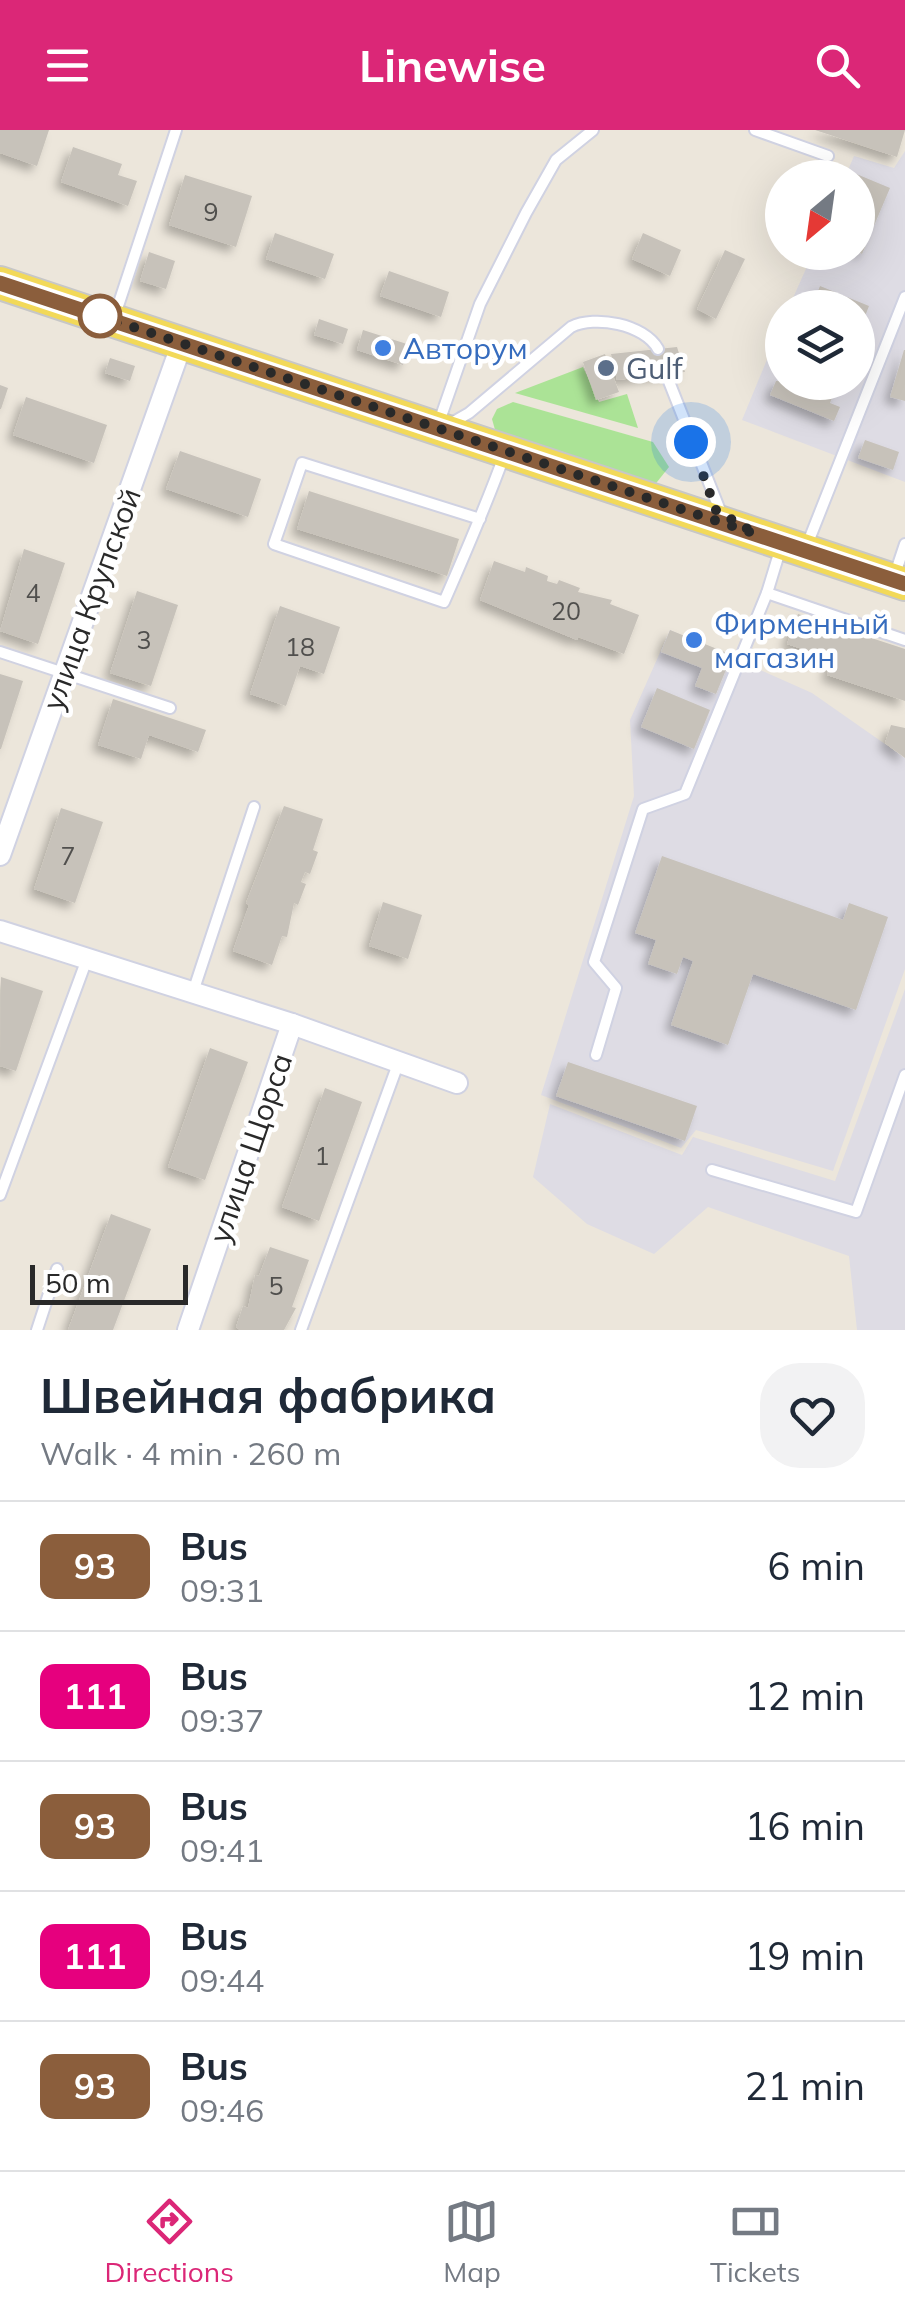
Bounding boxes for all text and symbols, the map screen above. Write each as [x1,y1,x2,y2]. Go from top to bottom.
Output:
text: Linewise [359,37,546,93]
icon: menu [40,38,95,93]
icon: search [810,38,865,93]
north arrow [765,160,875,270]
map controls [765,160,875,400]
house number: 9 [203,196,219,227]
button: layers [765,290,875,400]
unlabelled marker [79,295,121,337]
place label: Авторум [403,329,528,367]
marker: Авторум [372,337,394,359]
place label: Gulf [626,349,683,387]
marker: Gulf [595,357,617,379]
your location [666,417,716,467]
street label: улица Крупской [33,483,149,715]
house number: 4 [25,577,41,608]
house number: 20 [551,595,581,626]
place label: Фирменный магазин [714,604,889,676]
house number: 3 [136,624,152,655]
marker: Фирменный магазин [683,629,705,651]
house number: 18 [285,631,315,662]
house number: 7 [60,840,76,871]
street label: улица Щорса [200,1048,300,1248]
house number: 1 [314,1140,330,1171]
scale bar [30,1260,188,1304]
text: 50 m [45,1265,111,1300]
house number: 5 [268,1270,284,1301]
button: heart [760,1363,865,1468]
text: Швейная фабрика [40,1365,496,1425]
text: Walk · 4 min · 260 m [40,1433,341,1473]
text: Bus [180,1522,248,1570]
text: 6 min [768,1542,865,1590]
text: 93 [74,1544,116,1588]
text: 09:31 [180,1570,264,1610]
text: Bus [180,1652,248,1700]
text: 12 min [745,1672,865,1720]
text: 111 [63,1674,127,1718]
text: 09:37 [180,1700,264,1740]
text: Bus [180,1782,248,1830]
text: 16 min [745,1802,865,1850]
text: 93 [74,1804,116,1848]
text: 09:41 [180,1830,264,1870]
text: Bus [180,1912,248,1960]
text: 19 min [745,1932,865,1980]
text: 111 [63,1934,127,1978]
text: 09:44 [180,1960,264,2000]
text: Bus [180,2042,248,2090]
text: 21 min [745,2062,865,2110]
text: 93 [74,2064,116,2108]
text: 09:46 [180,2090,264,2130]
tab: Directions [105,2194,234,2289]
tab: Map [443,2194,501,2289]
tab: Tickets [710,2194,800,2289]

